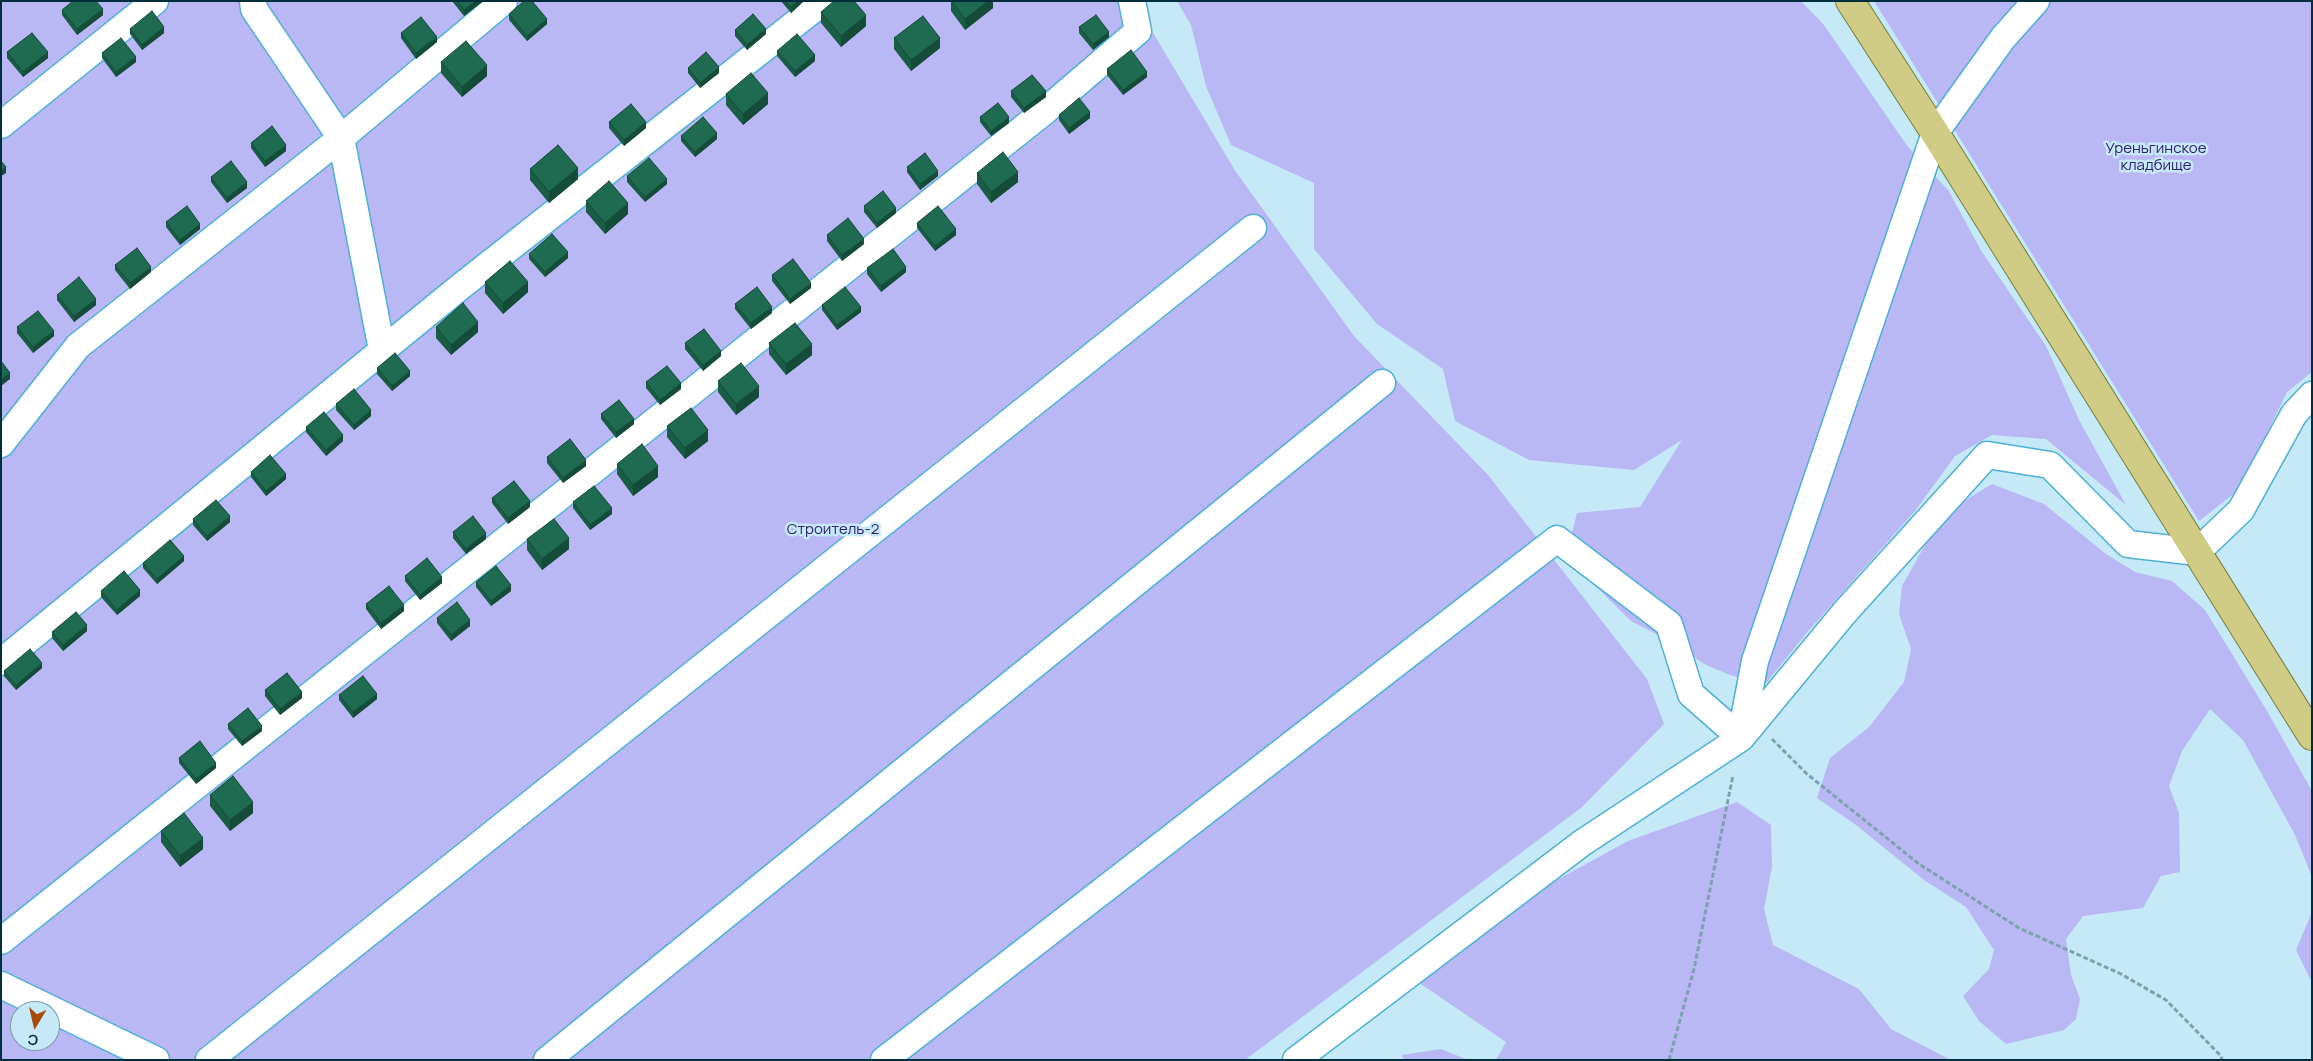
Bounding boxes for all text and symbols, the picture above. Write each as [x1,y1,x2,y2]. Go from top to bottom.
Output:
park label: Уреньгинское кладбище [2106,140,2206,175]
park label: Строитель-2 [787,521,879,539]
north arrow [10,1001,60,1051]
text: С [26,1030,39,1051]

